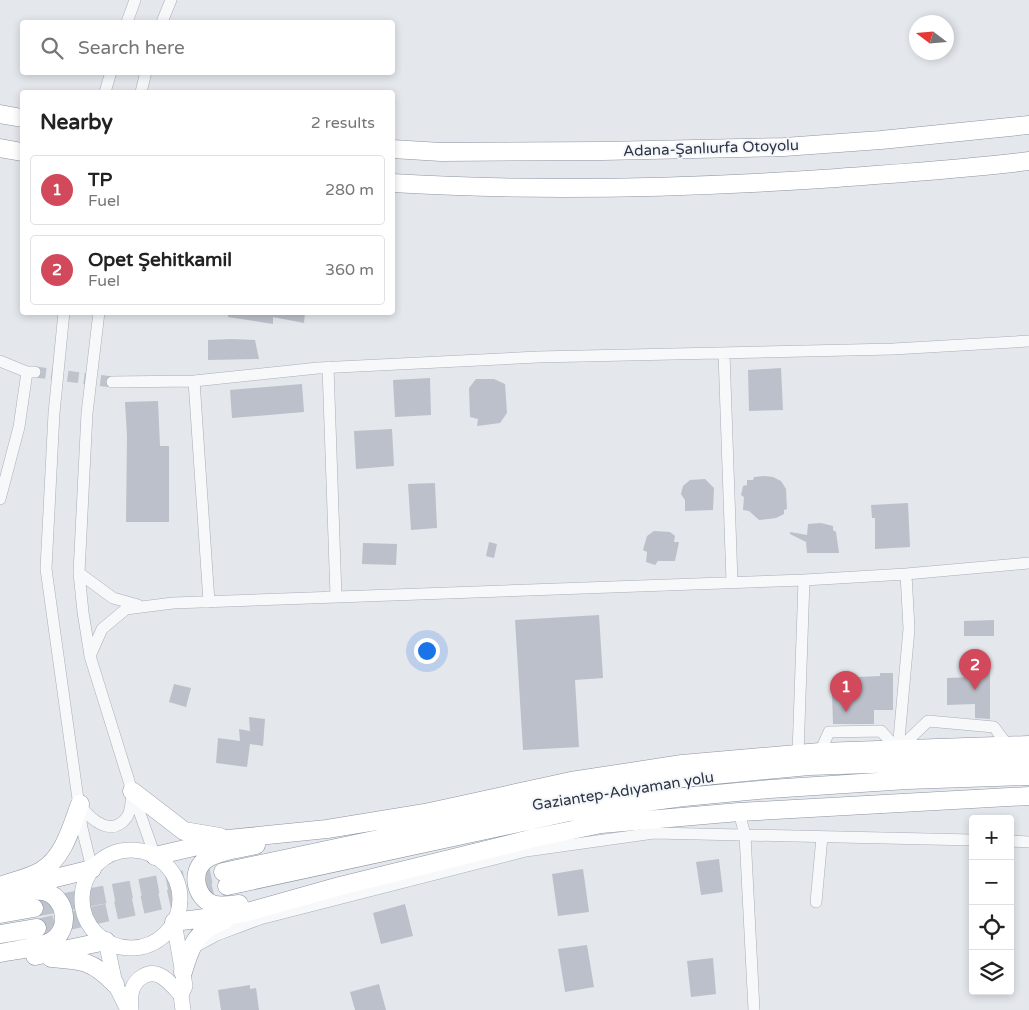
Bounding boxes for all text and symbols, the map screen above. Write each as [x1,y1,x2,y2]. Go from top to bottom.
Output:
north arrow [909,15,954,60]
search box [20,20,395,75]
icon: search [38,34,66,62]
text: Search here [78,37,185,59]
text: Nearby [40,110,113,135]
text: 2 results [311,113,375,133]
street label: Adana-Şanlıurfa Otoyolu [623,136,799,160]
text: TP [88,169,112,191]
text: 1 [52,180,62,200]
text: 280 m [325,180,374,200]
text: Fuel [88,191,120,211]
text: Opet Şehitkamil [88,249,232,271]
text: 2 [52,260,62,280]
text: 360 m [325,260,374,280]
text: Fuel [88,271,120,291]
your location [414,638,440,664]
pin: 2 [959,649,991,690]
pin: 1 [830,671,862,712]
street label: Gaziantep-Adıyaman yolu [531,768,715,814]
map controls [969,815,1014,995]
button: + [969,815,1014,860]
button: − [969,860,1014,905]
button: locate [969,905,1014,950]
button: layers [969,950,1014,995]

